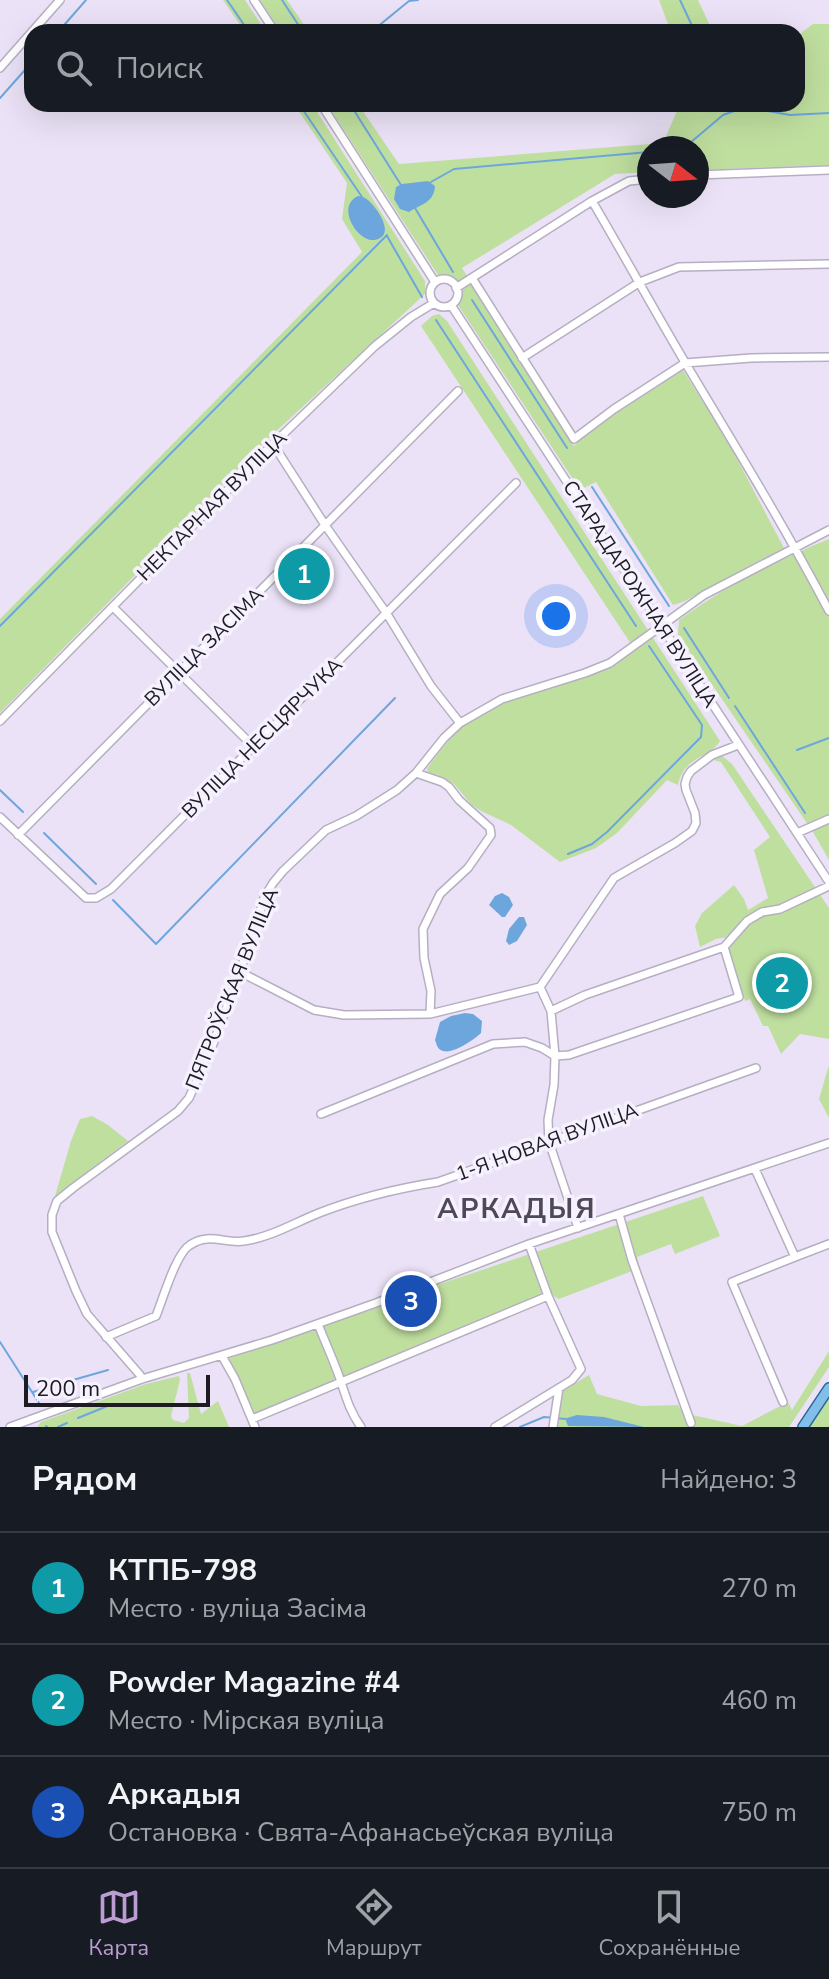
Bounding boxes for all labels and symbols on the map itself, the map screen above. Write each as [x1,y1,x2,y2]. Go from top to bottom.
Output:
north arrow [637,136,709,208]
street label: НЕКТАРНАЯ ВУЛІЦА [131,425,293,587]
street label: СТАРАДАРОЖНАЯ ВУЛІЦА [556,475,724,713]
pin: 1 [278,544,330,604]
street label: ВУЛІЦА ЗАСІМА [139,581,270,712]
your location [536,596,576,636]
street label: ВУЛІЦА НЕСЦЯРЧУКА [176,651,349,824]
street label: ПЯТРОЎСКАЯ ВУЛІЦА [179,884,285,1094]
pin: 2 [756,953,808,1013]
street label: 1-Я НОВАЯ ВУЛІЦА [452,1096,642,1188]
district label: АРКАДЫЯ [437,1190,597,1228]
pin: 3 [385,1271,437,1331]
scale bar [24,1371,210,1407]

